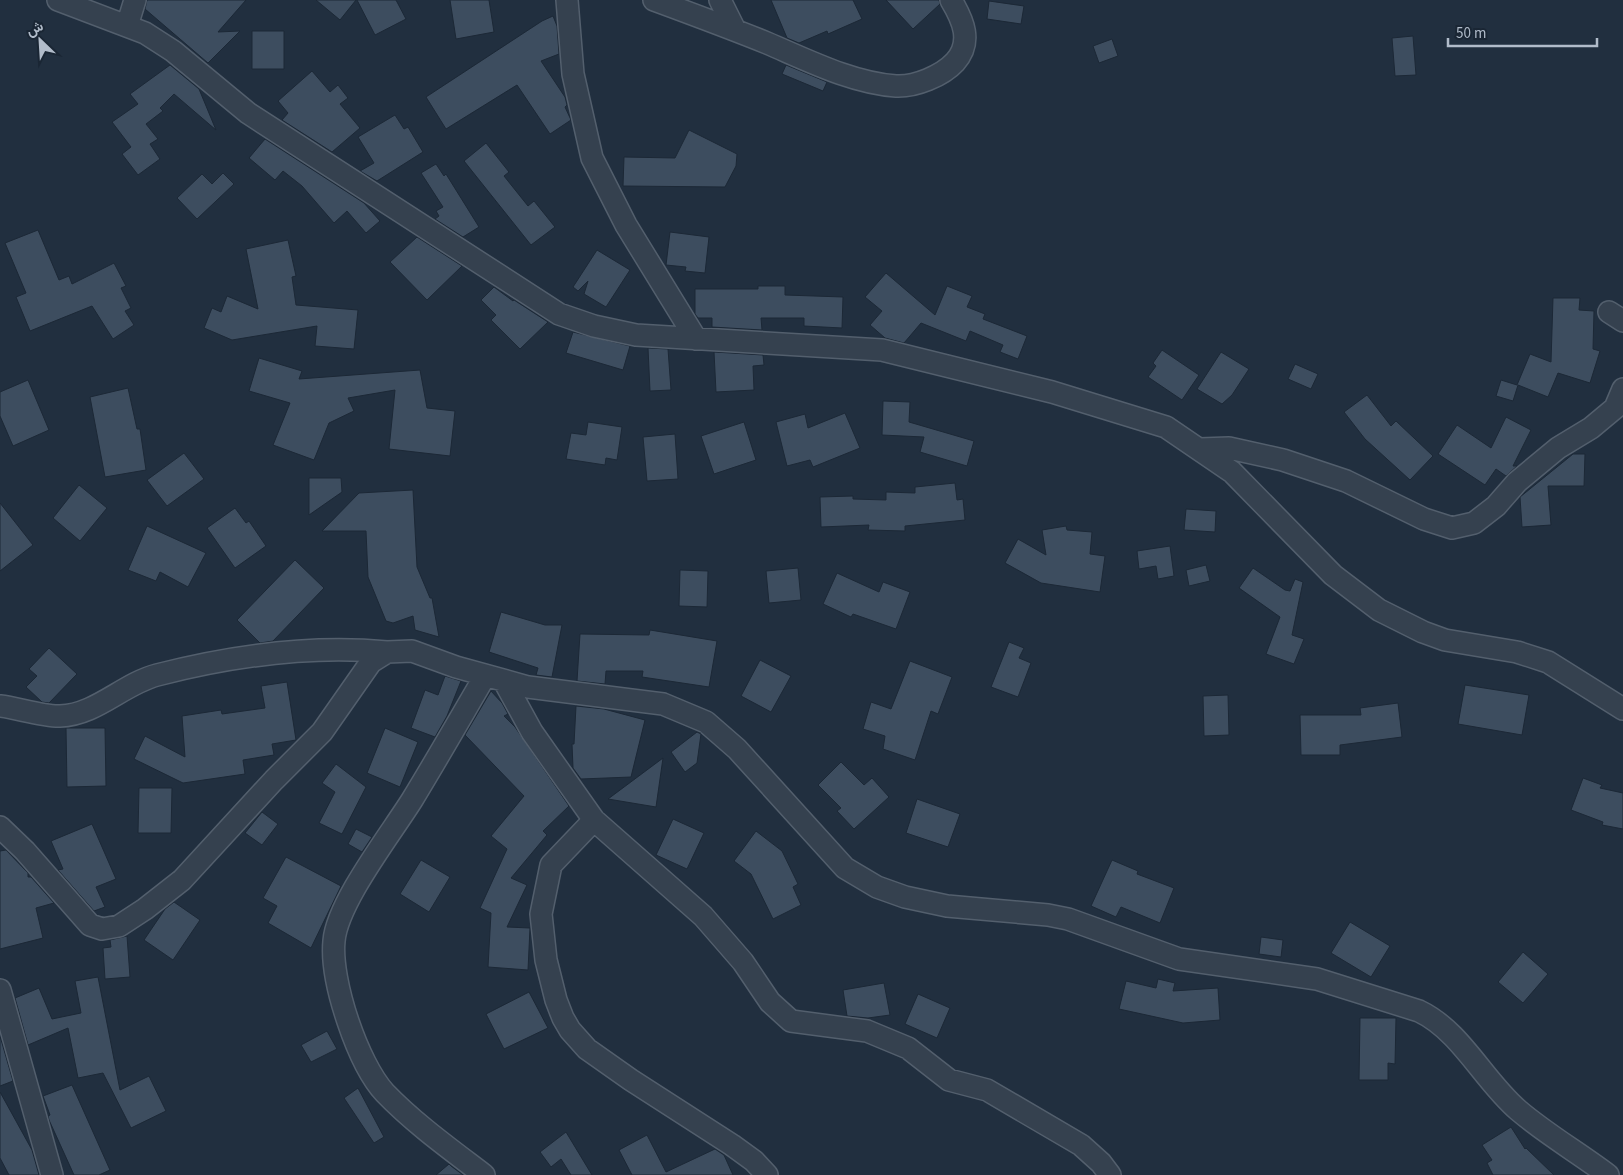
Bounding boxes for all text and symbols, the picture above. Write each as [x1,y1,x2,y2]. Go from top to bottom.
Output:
north arrow [15,15,65,65]
scale bar [1448,15,1597,47]
text: ش [23,16,47,42]
text: 50 m [1456,23,1486,44]

